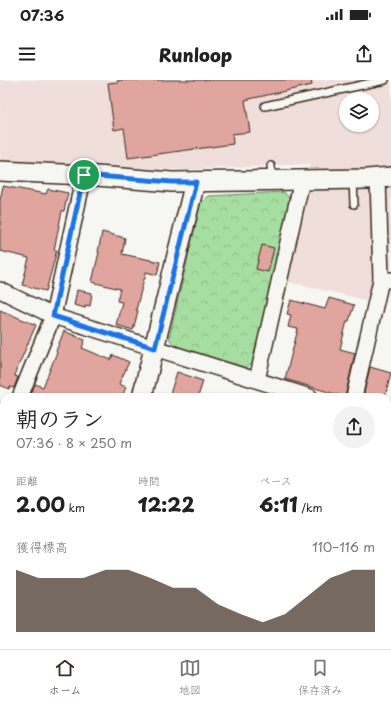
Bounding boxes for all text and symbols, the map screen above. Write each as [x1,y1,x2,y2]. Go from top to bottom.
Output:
text: 07:36 [20,3,64,26]
text: Runloop [159,41,232,68]
icon: menu [16,43,38,65]
icon: share [353,43,375,65]
map controls [339,92,379,132]
button: layers [339,92,379,132]
pin [67,158,101,192]
icon: arrive [73,164,95,186]
text: 朝のラン [16,401,104,434]
button: share [333,406,375,448]
text: 07:36 · 8 × 250 m [16,433,132,452]
text: 距離 [16,472,38,489]
text: 時間 [138,472,160,489]
text: ペース [259,472,292,489]
text: 2.00 [16,489,65,519]
text: 12:22 [138,489,195,519]
text: 6:11 [259,489,298,519]
text: km [65,499,85,516]
text: /km [298,499,323,516]
text: 獲得標高 [16,537,68,556]
text: 110–116 m [312,537,375,556]
tab: ホーム [49,657,81,698]
tab: 地図 [179,657,201,698]
tab: 保存済み [298,657,342,698]

